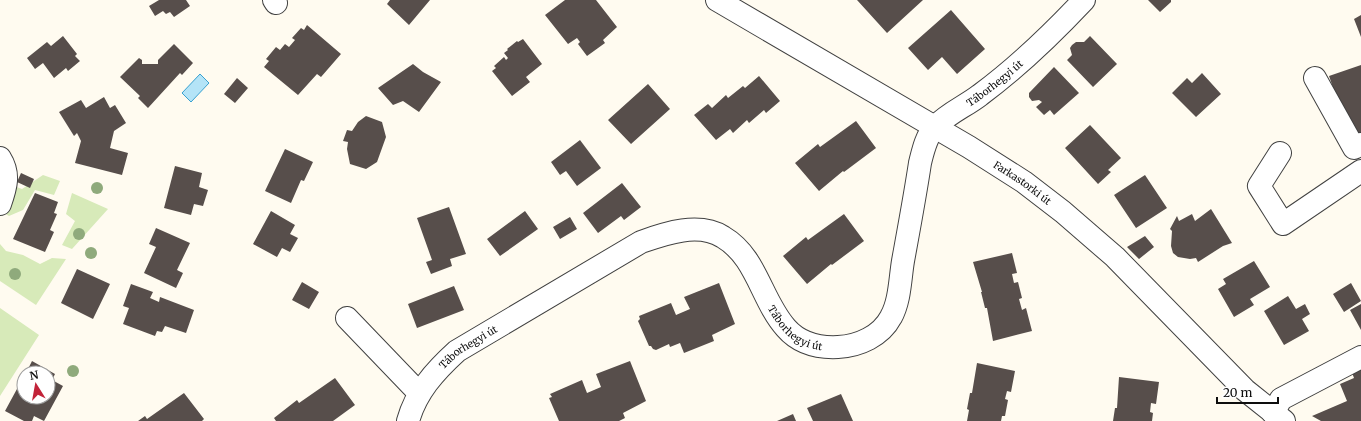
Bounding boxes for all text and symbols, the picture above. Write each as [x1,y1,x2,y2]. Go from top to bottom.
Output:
street label: Táborhegyi út [964,57,1025,109]
street label: Farkastorki út [991,158,1054,207]
street label: Táborhegyi út [765,303,823,353]
street label: Táborhegyi út [436,322,499,371]
north arrow [16,365,56,405]
text: N [28,367,40,383]
scale bar [1217,379,1278,405]
text: 20 m [1223,385,1252,400]

